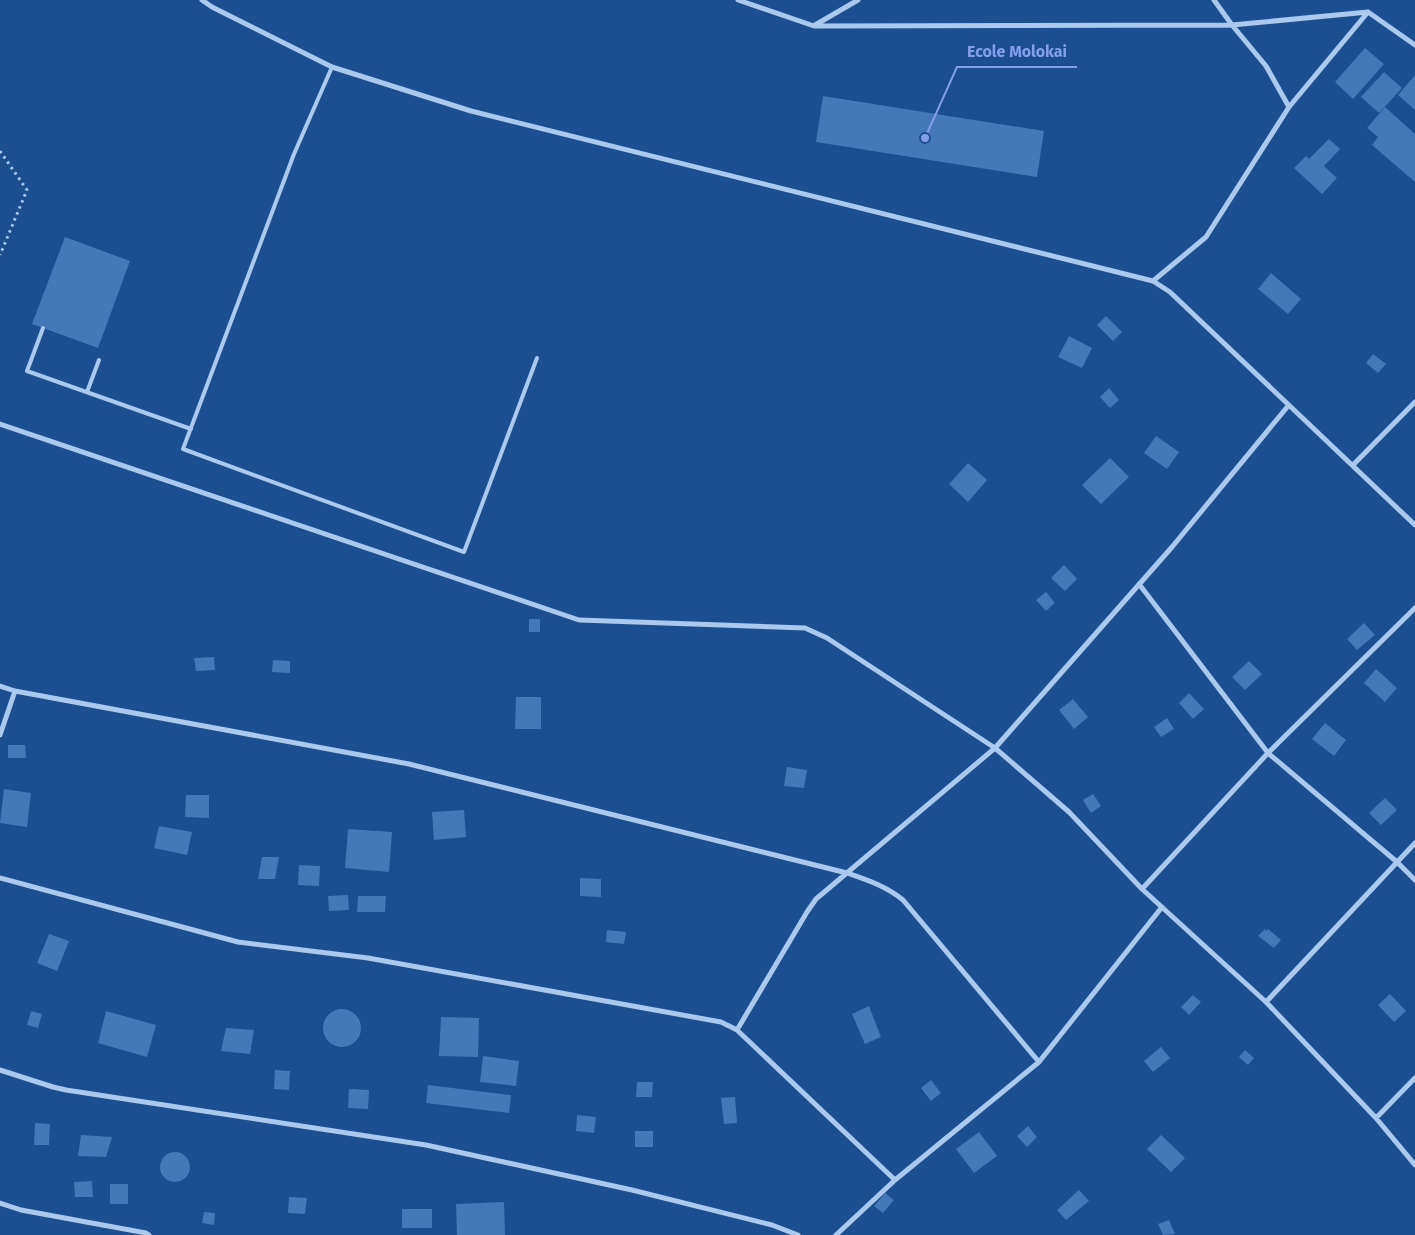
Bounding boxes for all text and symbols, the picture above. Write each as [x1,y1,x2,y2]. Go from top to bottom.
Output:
callout: Ecole Molokai [957,36,1077,67]
text: Ecole Molokai [967,42,1067,61]

